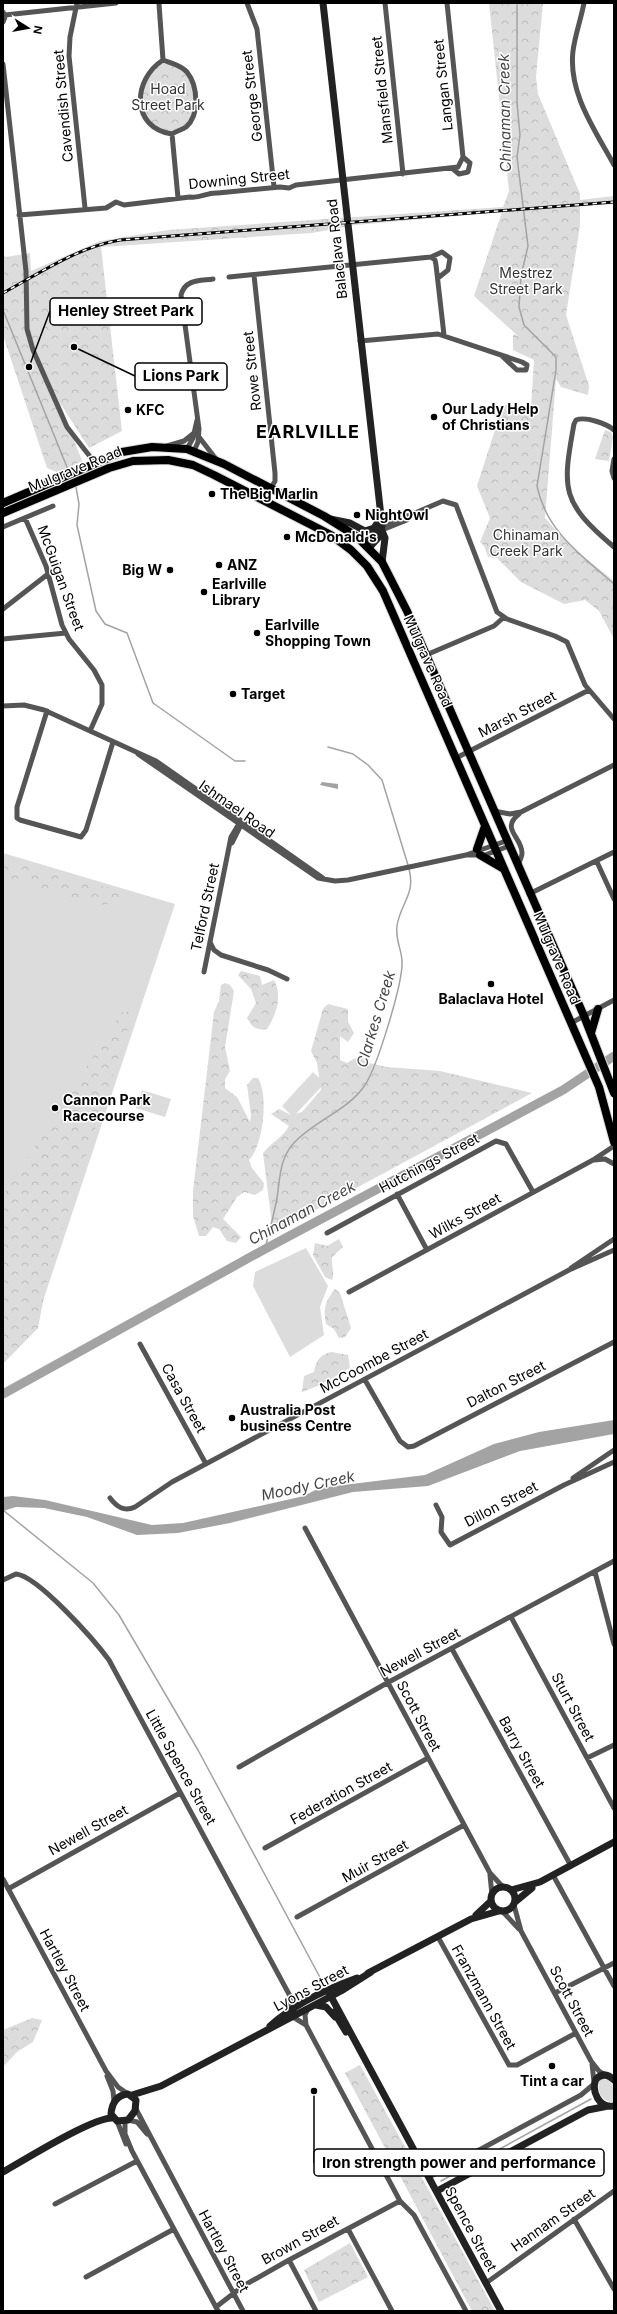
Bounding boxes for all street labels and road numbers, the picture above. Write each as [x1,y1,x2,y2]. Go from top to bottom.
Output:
street label: Mansfield Street [367,35,396,145]
street label: Langan Street [429,38,456,132]
street label: Cavendish Street [49,49,76,163]
street label: George Street [237,49,266,143]
street label: Downing Street [188,165,291,192]
street label: Balaclava Road [323,198,350,300]
street label: Rowe Street [239,330,264,412]
street label: Mulgrave Road [26,442,124,495]
street label: McGuigan Street [35,523,89,633]
street label: Mulgrave Road [400,612,456,710]
street label: Marsh Street [475,687,559,740]
street label: Ishmael Road [196,776,279,841]
street label: Telford Street [187,861,222,953]
street label: Mulgrave Road [530,909,585,1007]
street label: Hutchings Street [376,1129,482,1196]
street label: Wilks Street [426,1189,504,1242]
street label: McCoombe Street [317,1325,431,1396]
street label: Dalton Street [464,1356,548,1411]
street label: Casa Street [158,1360,211,1436]
street label: Dillon Street [461,1477,541,1530]
street label: Newell Street [377,1623,463,1680]
street label: Sturt Street [548,1670,599,1744]
street label: Scott Street [394,1677,445,1754]
street label: Little Spence Street [143,1706,220,1828]
street label: Barry Street [496,1713,549,1791]
street label: Federation Street [287,1757,395,1828]
street label: Newell Street [45,1801,131,1858]
street label: Muir Street [339,1835,411,1886]
street label: Hartley Street [37,1926,94,2014]
street label: Franzmann Street [449,1941,520,2052]
street label: Lyons Street [271,1961,351,2014]
street label: Scott Street [547,1962,598,2039]
street label: Spence Street [442,2183,501,2274]
street label: Hannam Street [508,2184,598,2255]
street label: Hartley Street [196,2207,253,2295]
street label: Brown Street [258,2211,342,2268]

